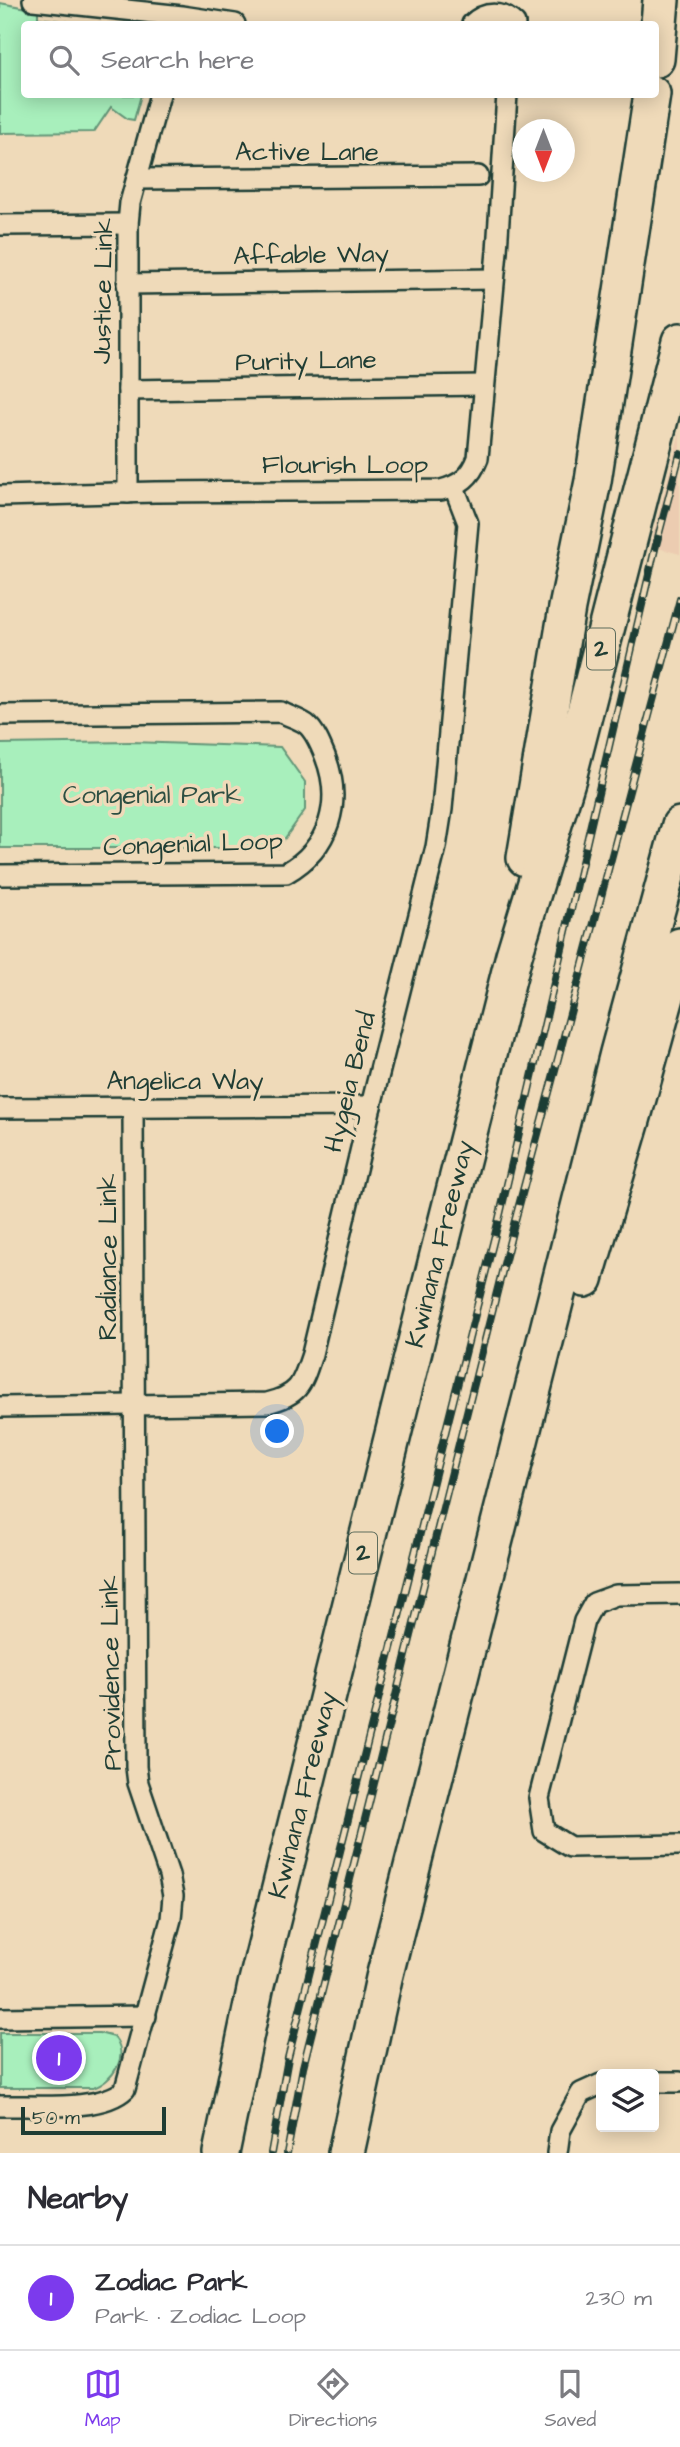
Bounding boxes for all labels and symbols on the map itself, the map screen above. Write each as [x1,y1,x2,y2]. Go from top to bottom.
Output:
north arrow [512,119,575,182]
street label: Active Lane [235,134,379,170]
street label: Justice Link [84,218,122,364]
street label: Affable Way [233,236,389,276]
street label: Purity Lane [235,342,377,382]
street label: Flourish Loop [262,447,428,483]
road number: 2 [587,628,615,670]
park label: Congenial Park [63,777,241,815]
street label: Congenial Loop [102,823,284,867]
street label: Hygeia Bend [315,1008,387,1157]
street label: Angelica Way [106,1063,264,1101]
street label: Kwinana Freeway [397,1137,485,1352]
street label: Radiance Link [90,1173,126,1341]
your location [260,1414,294,1448]
road number: 2 [349,1532,377,1574]
street label: Providence Link [91,1575,131,1771]
street label: Kwinana Freeway [260,1688,348,1903]
pin: 1 [36,2032,82,2084]
scale bar [21,2104,166,2136]

